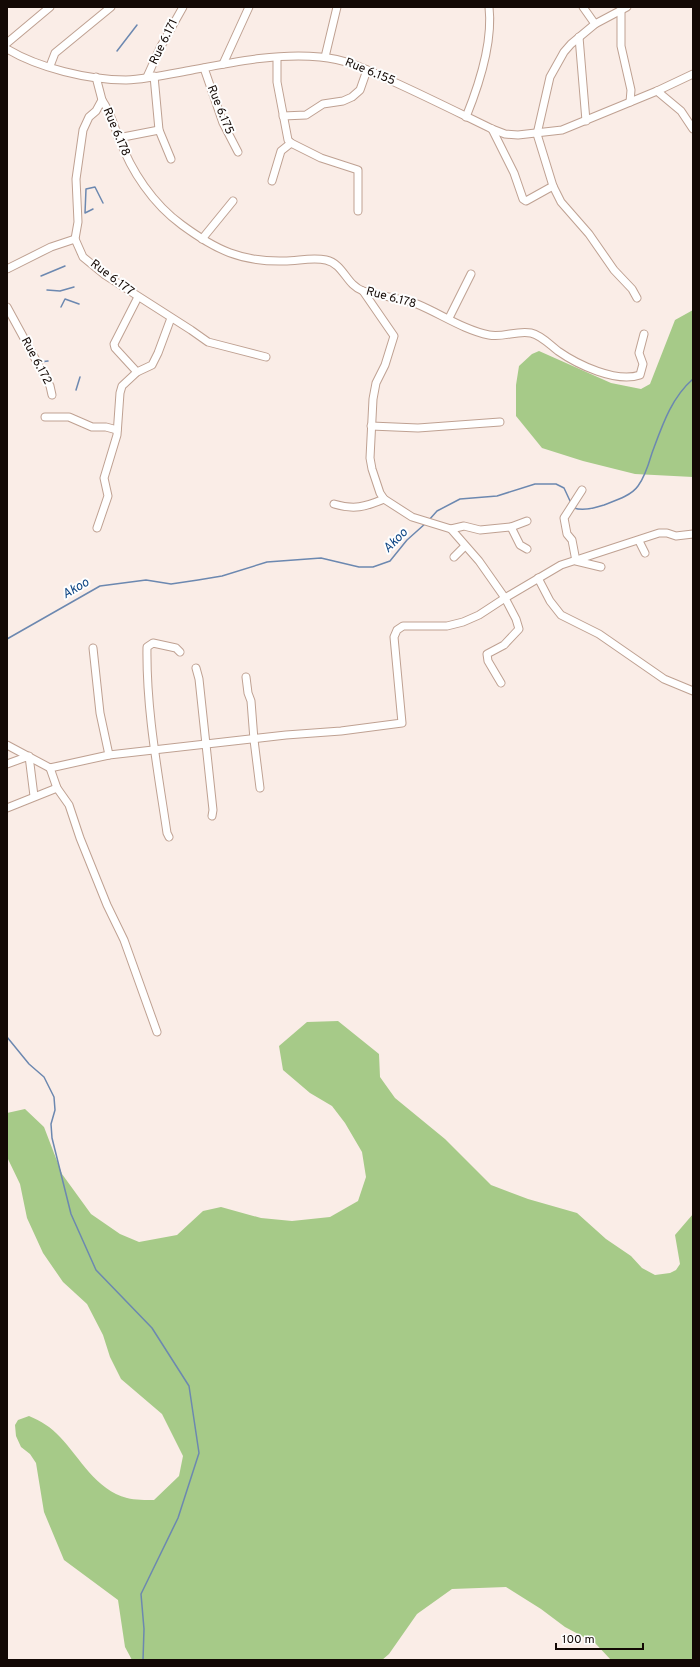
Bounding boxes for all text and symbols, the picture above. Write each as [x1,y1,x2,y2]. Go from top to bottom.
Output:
street label: Rue 6.171 [146,16,182,68]
street label: Rue 6.155 [342,55,398,89]
street label: Rue 6.175 [203,83,237,137]
street label: Rue 6.178 [99,105,133,159]
street label: Rue 6.177 [87,256,137,300]
street label: Rue 6.178 [364,284,418,312]
street label: Rue 6.172 [17,335,55,387]
water label: Akoo [380,525,412,557]
water label: Akoo [60,575,92,603]
scale bar [556,1625,643,1651]
text: 100 m [562,1632,595,1648]

